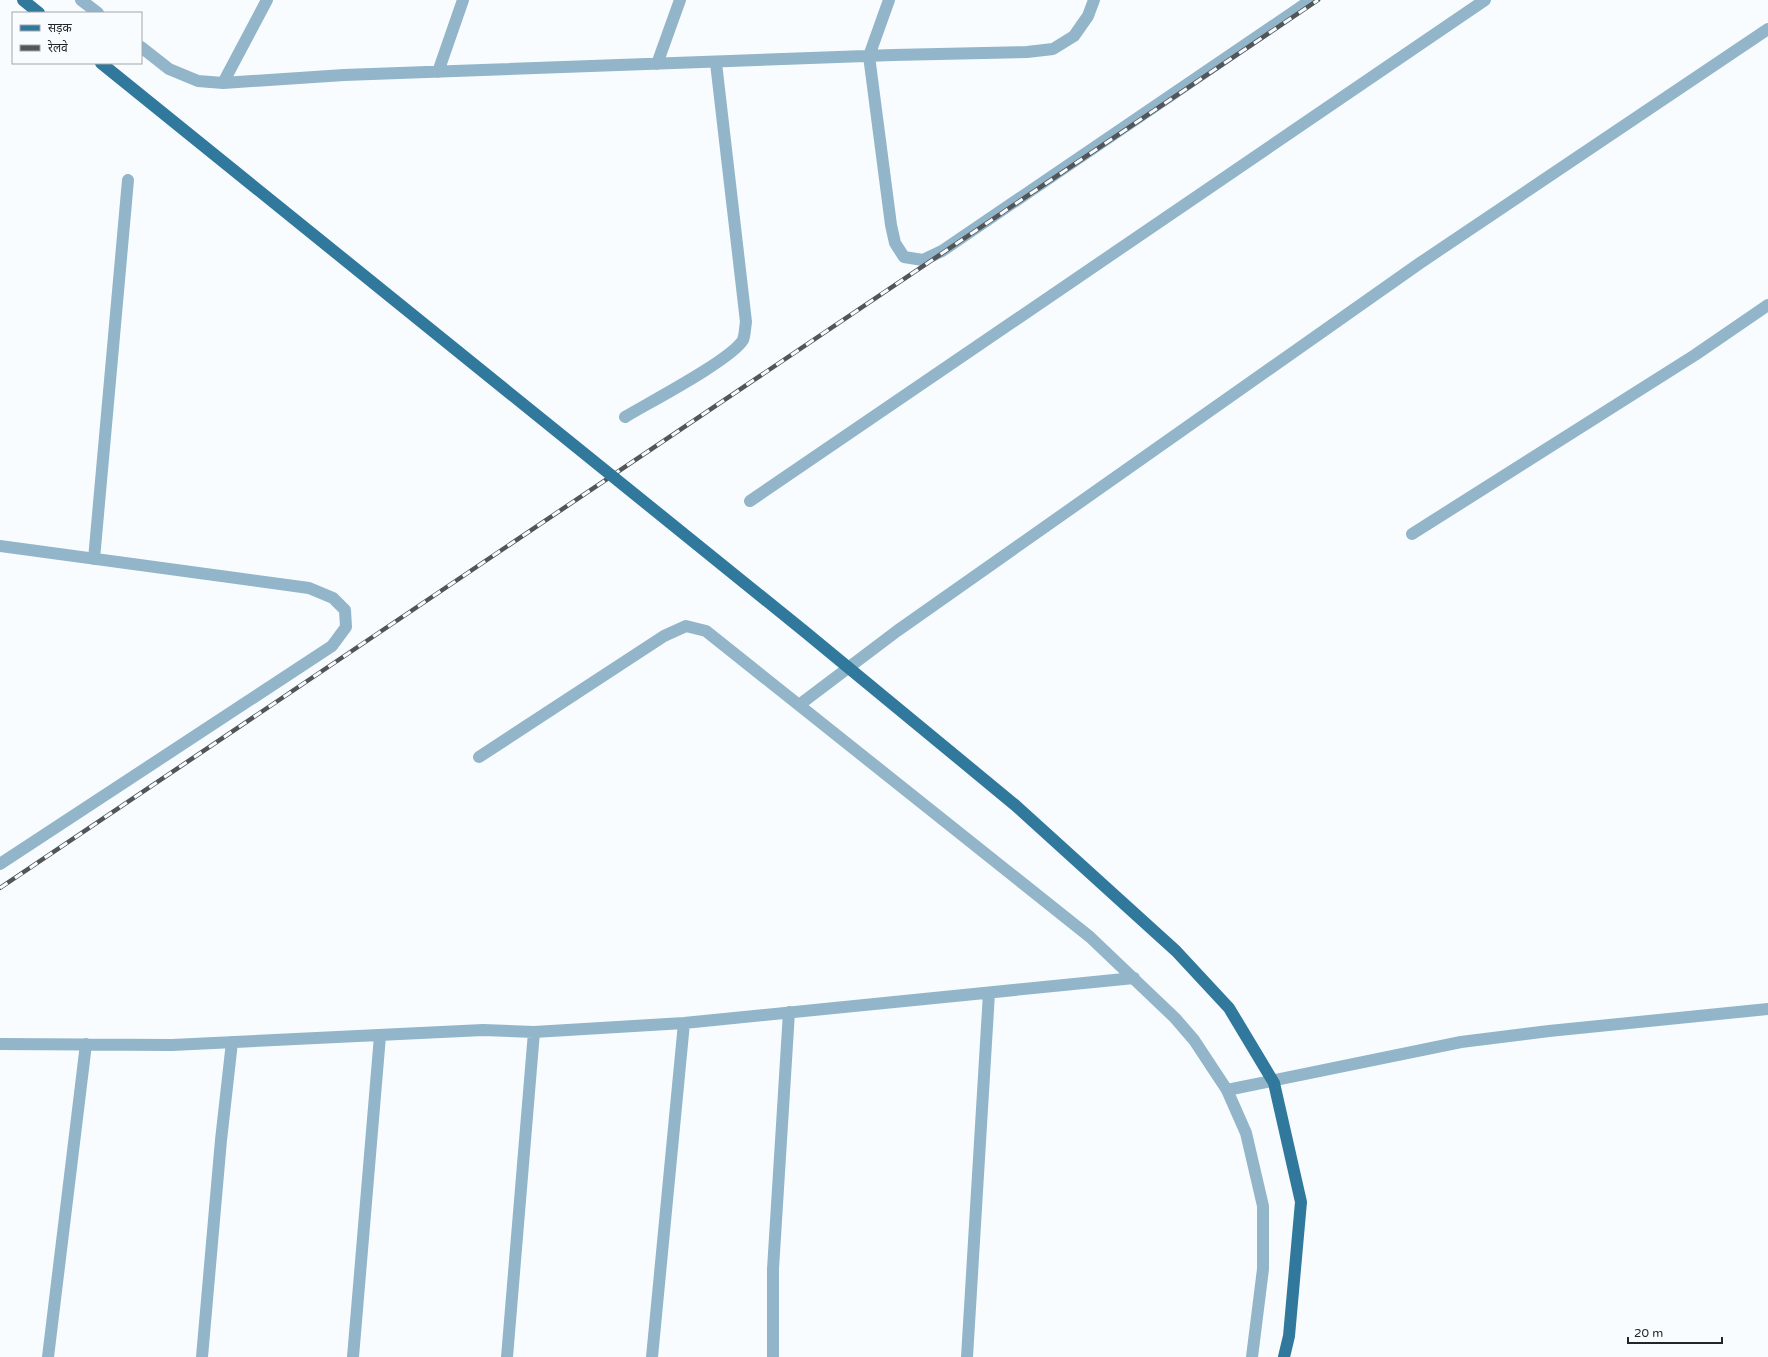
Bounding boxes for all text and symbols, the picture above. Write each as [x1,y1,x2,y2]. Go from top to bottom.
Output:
legend [12,12,142,64]
text: सड़क [48,21,73,35]
text: रेलवे [48,40,68,55]
scale bar [1628,1319,1722,1345]
text: 20 m [1634,1326,1663,1340]

